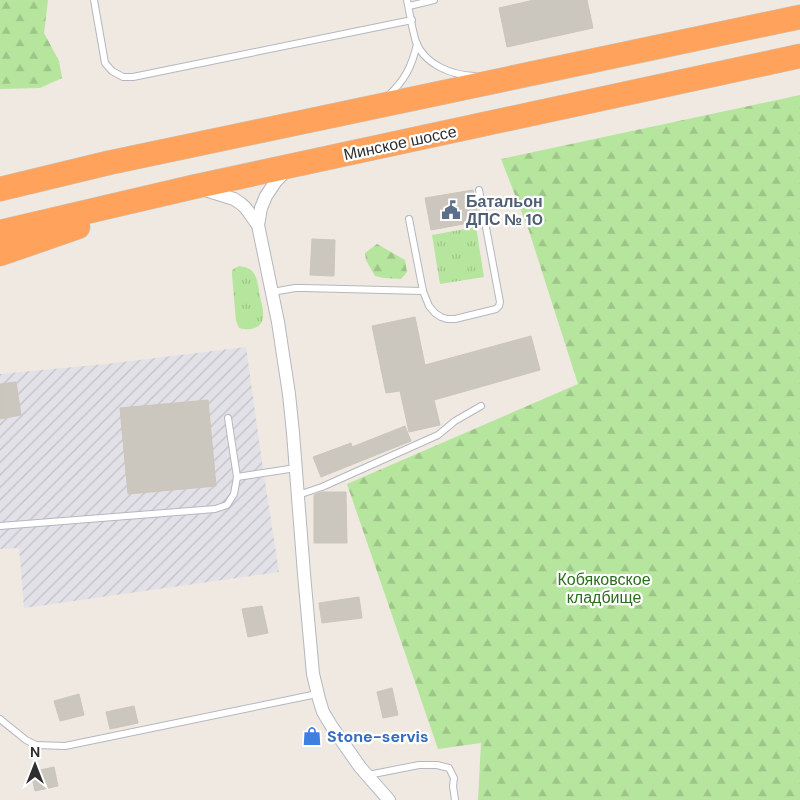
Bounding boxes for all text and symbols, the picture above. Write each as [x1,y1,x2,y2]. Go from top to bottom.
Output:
street label: Минское шоссе [342,121,459,165]
place label: Батальон ДПС № 10 [466,191,543,230]
public building icon: Батальон ДПС № 10 [440,199,462,221]
park label: Кобяковское кладбище [557,569,651,608]
shop icon: Stone-servis [301,725,323,747]
place label: Stone-servis [327,726,429,747]
north arrow [10,740,60,790]
text: N [30,743,40,761]

